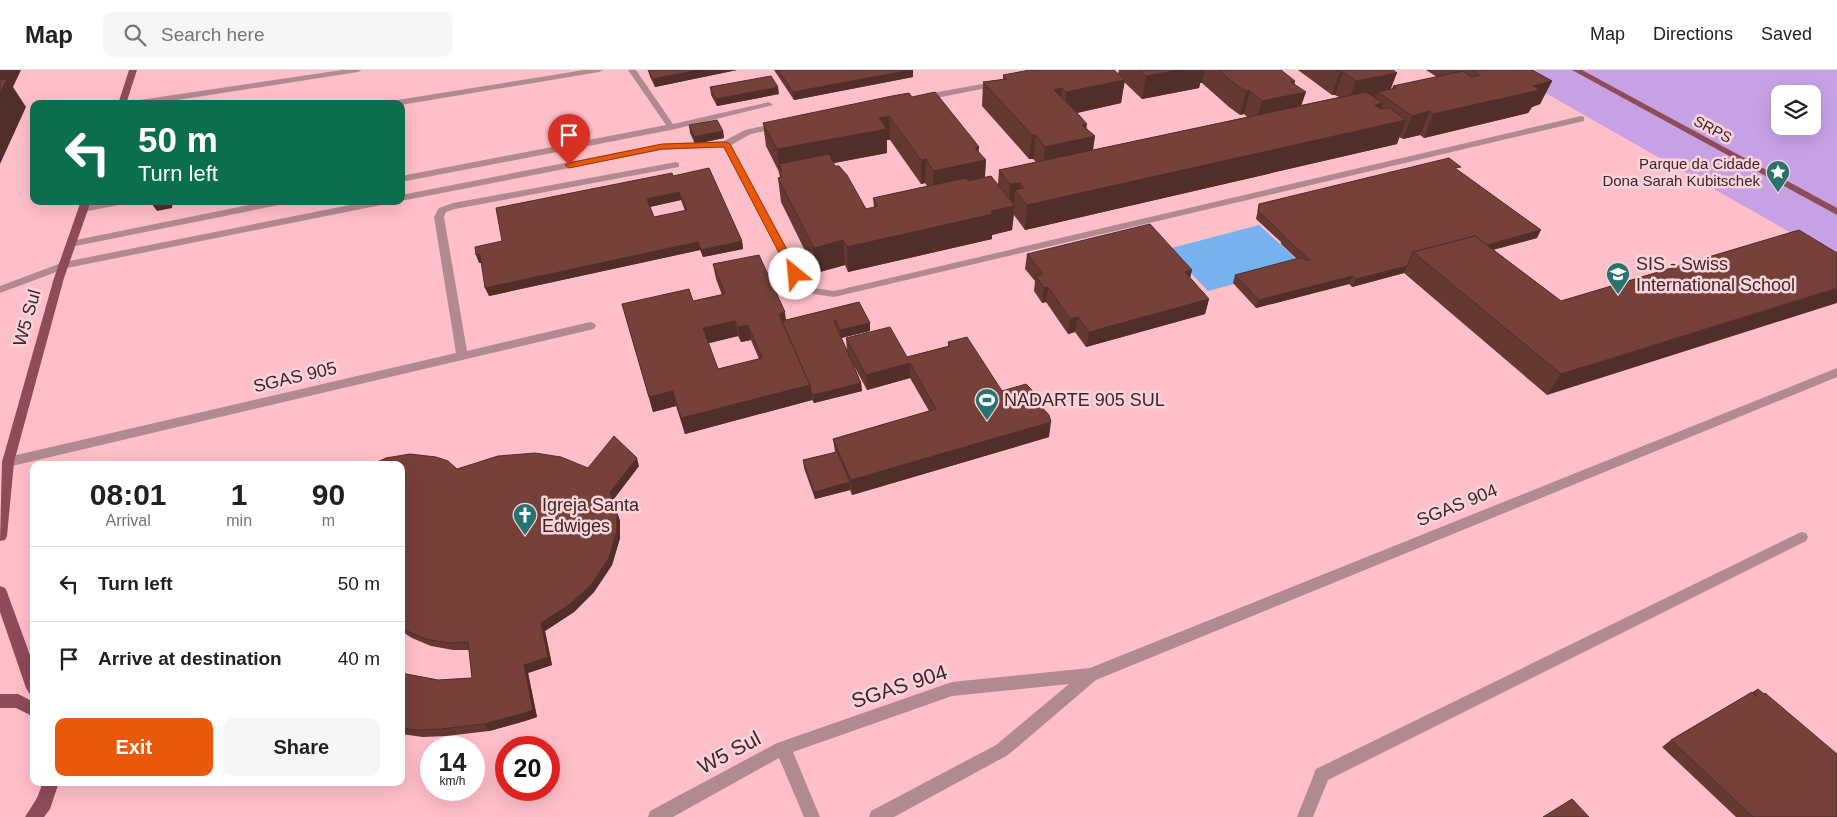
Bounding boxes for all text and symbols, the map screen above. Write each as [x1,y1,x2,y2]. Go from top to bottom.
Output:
search box [103,12,453,57]
text: Map [25,21,73,48]
icon: search [121,21,149,49]
text: Search here [161,24,265,45]
text: Map [1590,24,1625,44]
text: Directions [1653,24,1733,44]
text: Saved [1761,24,1812,44]
map controls [1771,85,1821,135]
button: layers [1771,85,1821,135]
street label: SRPS [1691,112,1735,146]
pin [548,114,590,165]
icon: left [55,120,120,185]
text: 50 m [138,120,218,159]
icon: arrive [555,121,583,149]
place label: Parque da Cidade Dona Sarah Kubitschek [1602,155,1760,189]
place icon: Parque da Cidade Dona Sarah Kubitschek [1765,159,1791,193]
text: Turn left [138,161,218,186]
position arrow [768,247,820,299]
place label: SIS - Swiss International School [1636,254,1795,295]
school or university icon: SIS - Swiss International School [1605,261,1631,295]
street label: W5 Sul [9,287,45,349]
street label: SGAS 905 [251,358,339,396]
sports icon: NADARTE 905 SUL [974,387,1000,421]
place label: NADARTE 905 SUL [1004,390,1165,410]
text: 08:01 [90,478,167,511]
text: 1 [231,478,248,511]
text: 90 [312,478,345,511]
street label: SGAS 904 [1414,480,1500,530]
place label: Igreja Santa Edwiges [542,495,640,536]
church icon: Igreja Santa Edwiges [512,502,538,536]
text: Arrival [105,512,151,529]
text: min [226,512,252,529]
text: m [322,512,335,529]
icon: left [55,570,83,598]
text: Turn left [98,573,173,594]
text: 50 m [338,573,380,594]
icon: arrive [55,645,83,673]
text: Arrive at destination [98,648,282,669]
text: 40 m [338,648,380,669]
street label: SGAS 904 [848,660,950,712]
button: Exit [55,718,213,776]
button: Share [223,718,380,776]
street label: W5 Sul [694,726,764,778]
speed limit sign: 20 [495,736,560,801]
text: 14 [439,748,466,776]
text: km/h [439,774,466,788]

